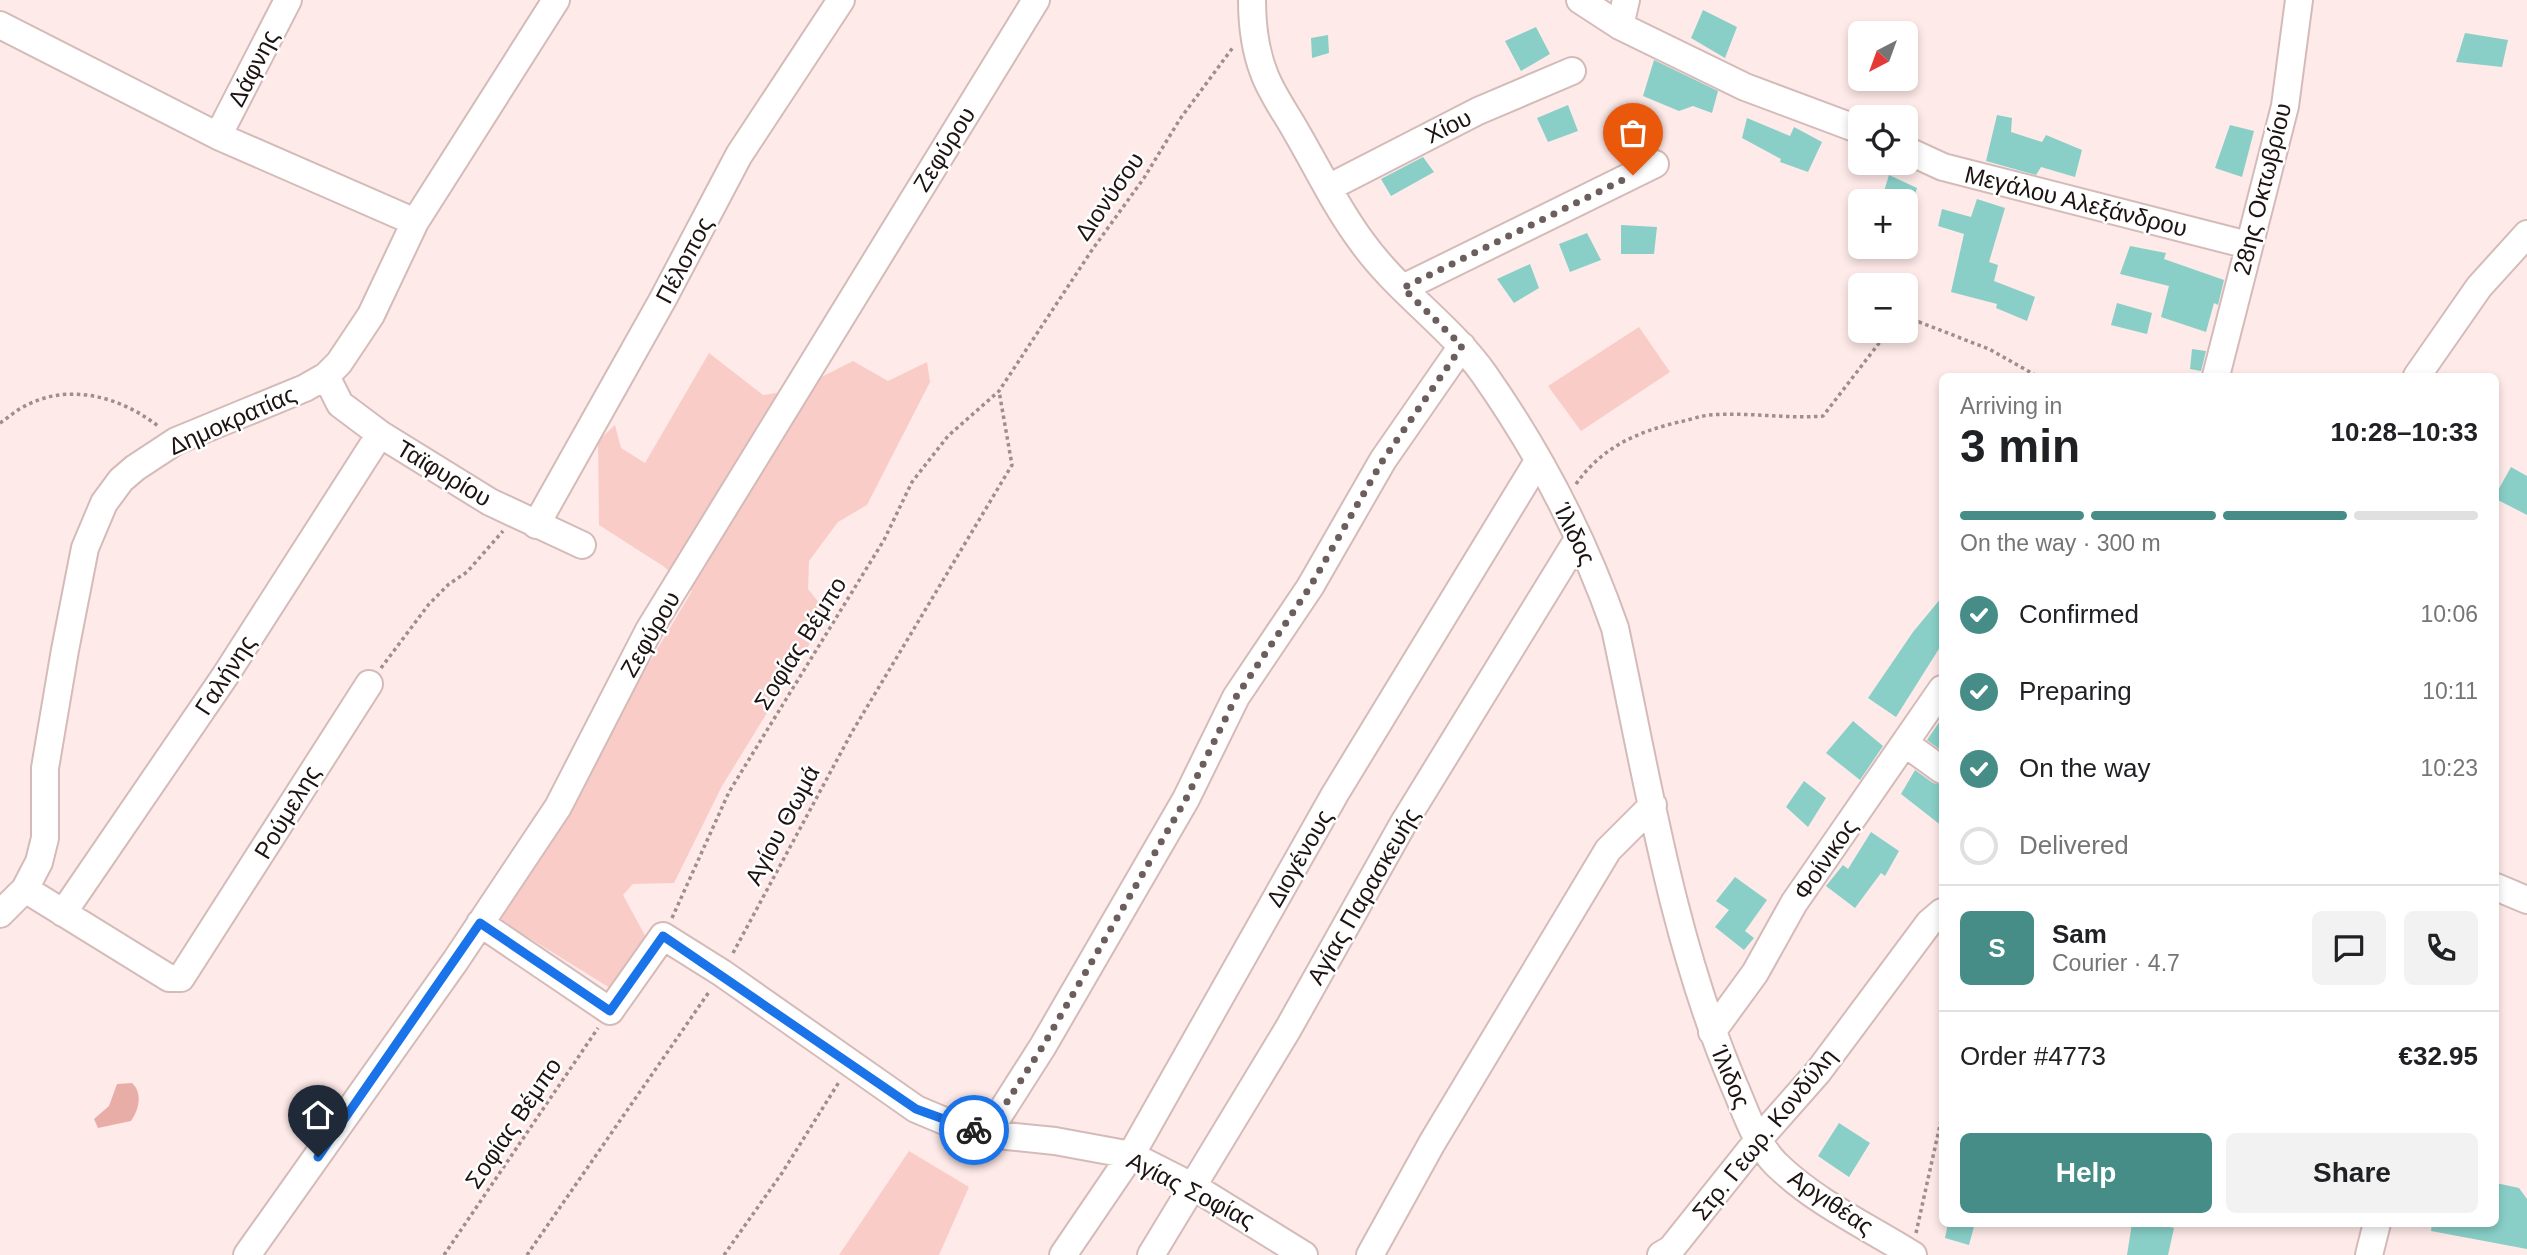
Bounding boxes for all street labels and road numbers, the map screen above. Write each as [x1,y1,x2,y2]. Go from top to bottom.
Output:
street label: Δάφνης [222,25,284,111]
street label: 28ης Οκτωβρίου [2228,100,2296,278]
street label: Ζεφύρου [908,102,980,196]
street label: Χίου [1421,103,1475,149]
street label: Διονύσου [1069,147,1149,245]
street label: Μεγάλου Αλεξάνδρου [1962,160,2190,242]
street label: Πέλοπος [650,212,718,308]
street label: Δημοκρατίας [164,380,300,460]
street label: Ταϊφυρίου [392,434,496,512]
street label: Ίλιδος [1548,498,1601,569]
street label: Σοφίας Βέμπο [748,572,852,714]
street label: Ζεφύρου [615,586,685,682]
street label: Γαλήνης [189,630,261,720]
street label: Ρούμελης [249,761,325,863]
street label: Αγίου Θωμά [739,761,825,889]
street label: Αγίας Παρασκευής [1301,803,1425,989]
street label: Διογένους [1260,805,1338,911]
street label: Φοίνικος [1788,814,1862,904]
street label: Ίλιδος [1706,1041,1756,1112]
street label: Στρ. Γεωρ. Κονδύλη [1687,1043,1841,1225]
street label: Σοφίας Βέμπο [460,1053,566,1193]
street label: Αγίας Σοφίας [1123,1146,1259,1234]
street label: Αργιθέας [1783,1164,1879,1240]

